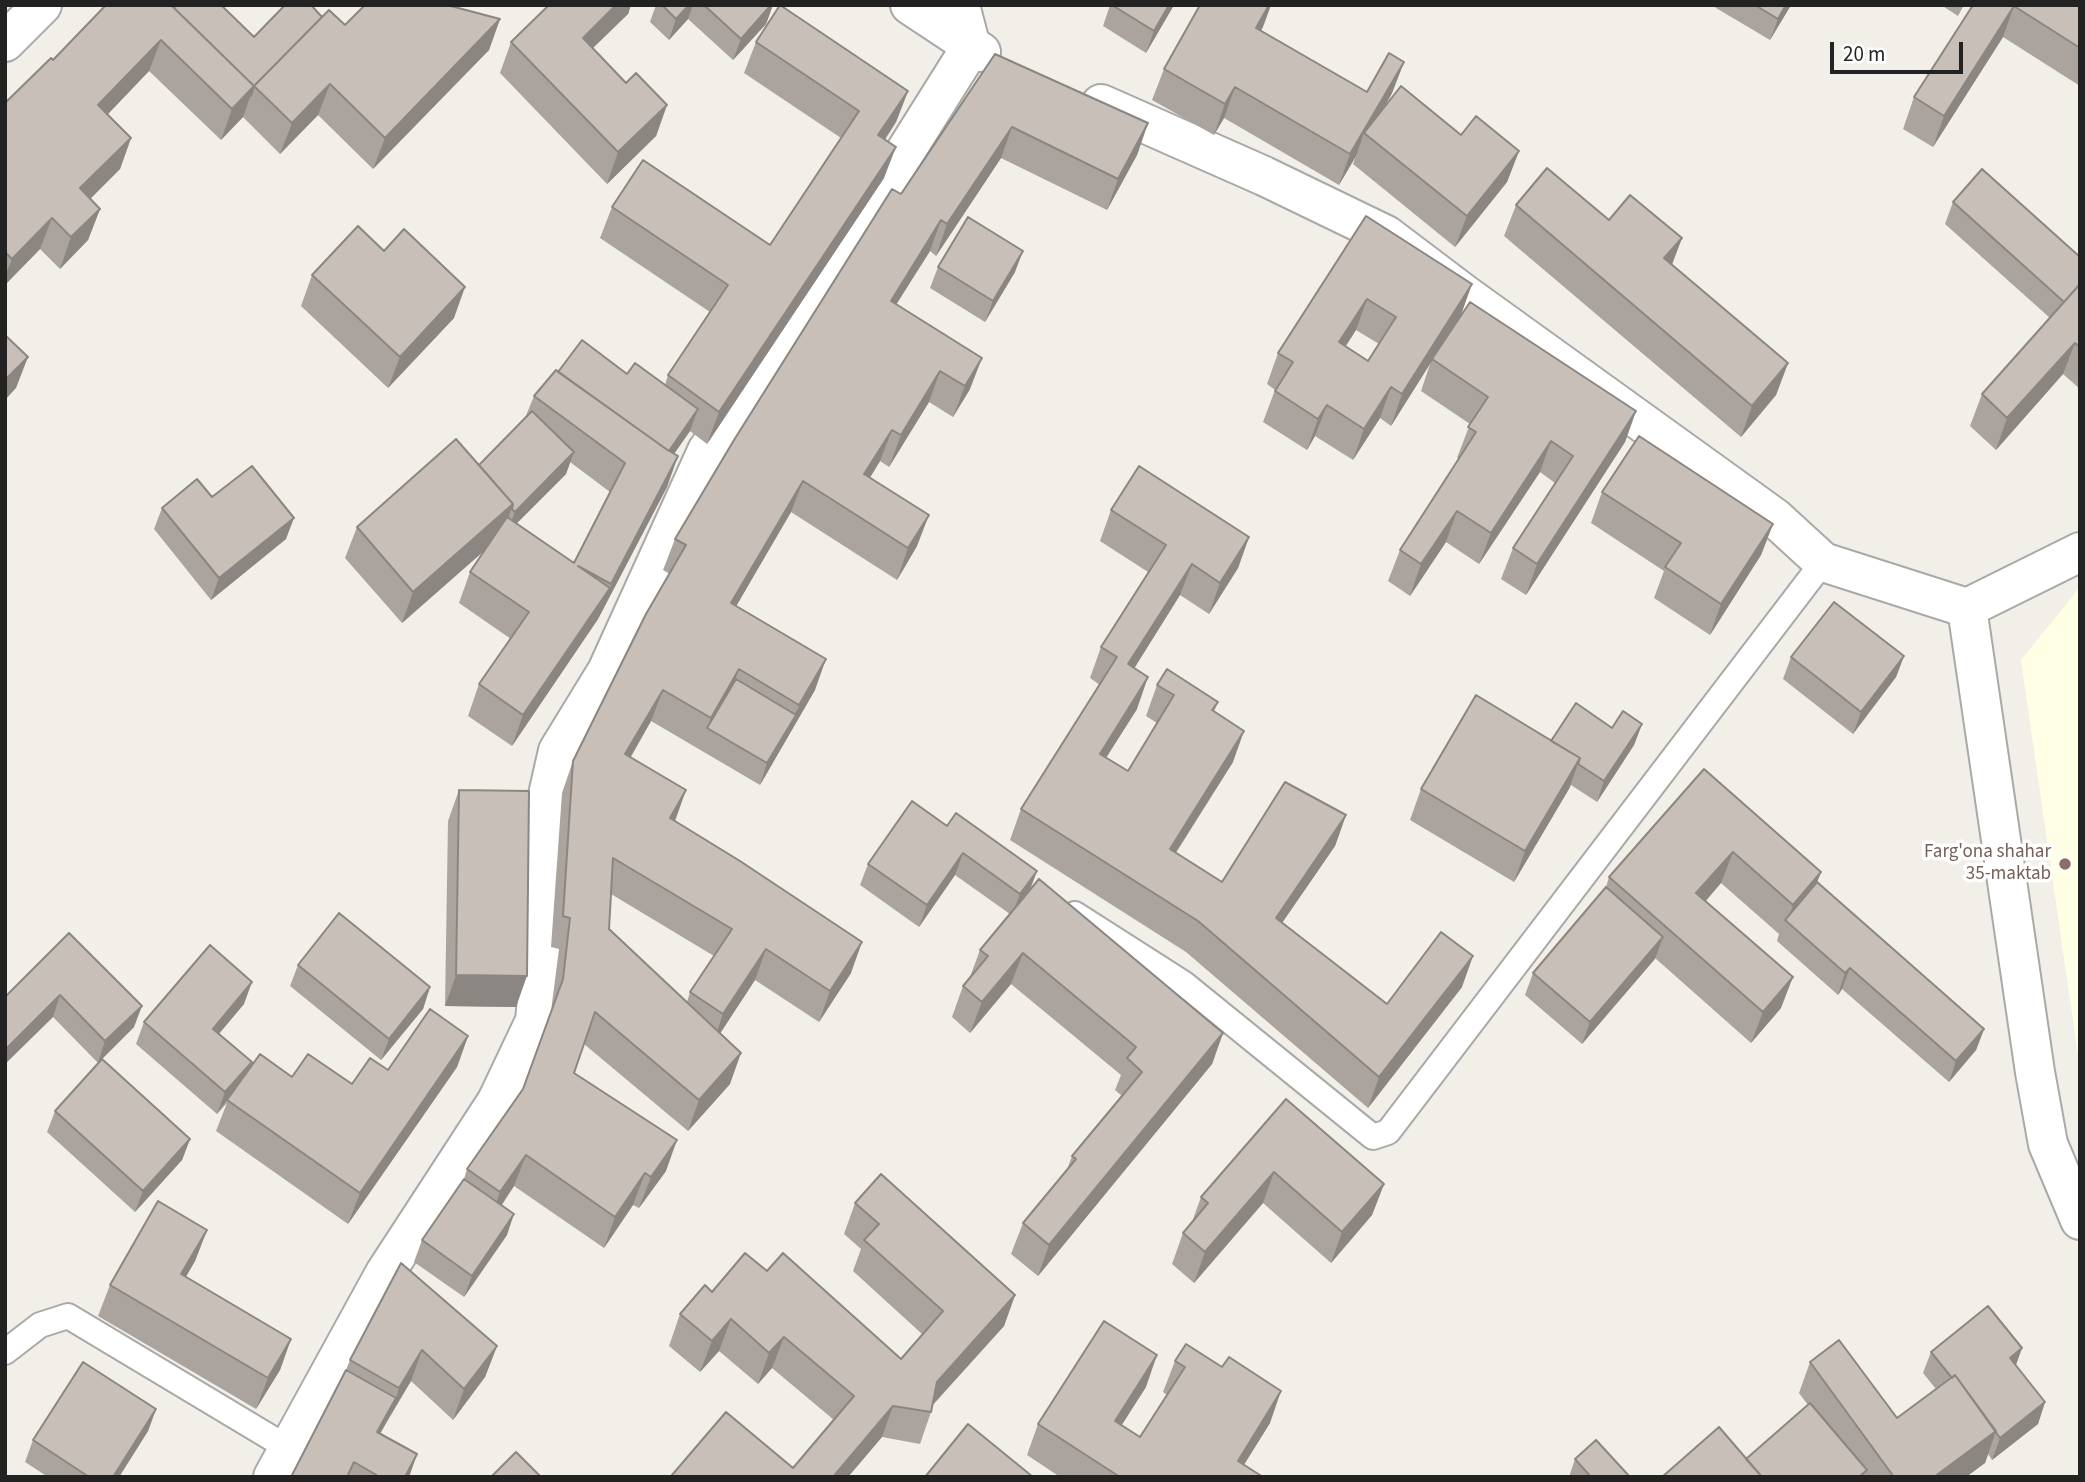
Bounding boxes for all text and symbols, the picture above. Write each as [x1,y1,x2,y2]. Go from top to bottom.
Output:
scale bar [1833,28,1966,72]
text: 20 m [1843,39,1885,69]
place label: Farg'ona shahar 35-maktab [1924,842,2051,886]
marker: Farg'ona shahar 35-maktab [2057,856,2073,872]

